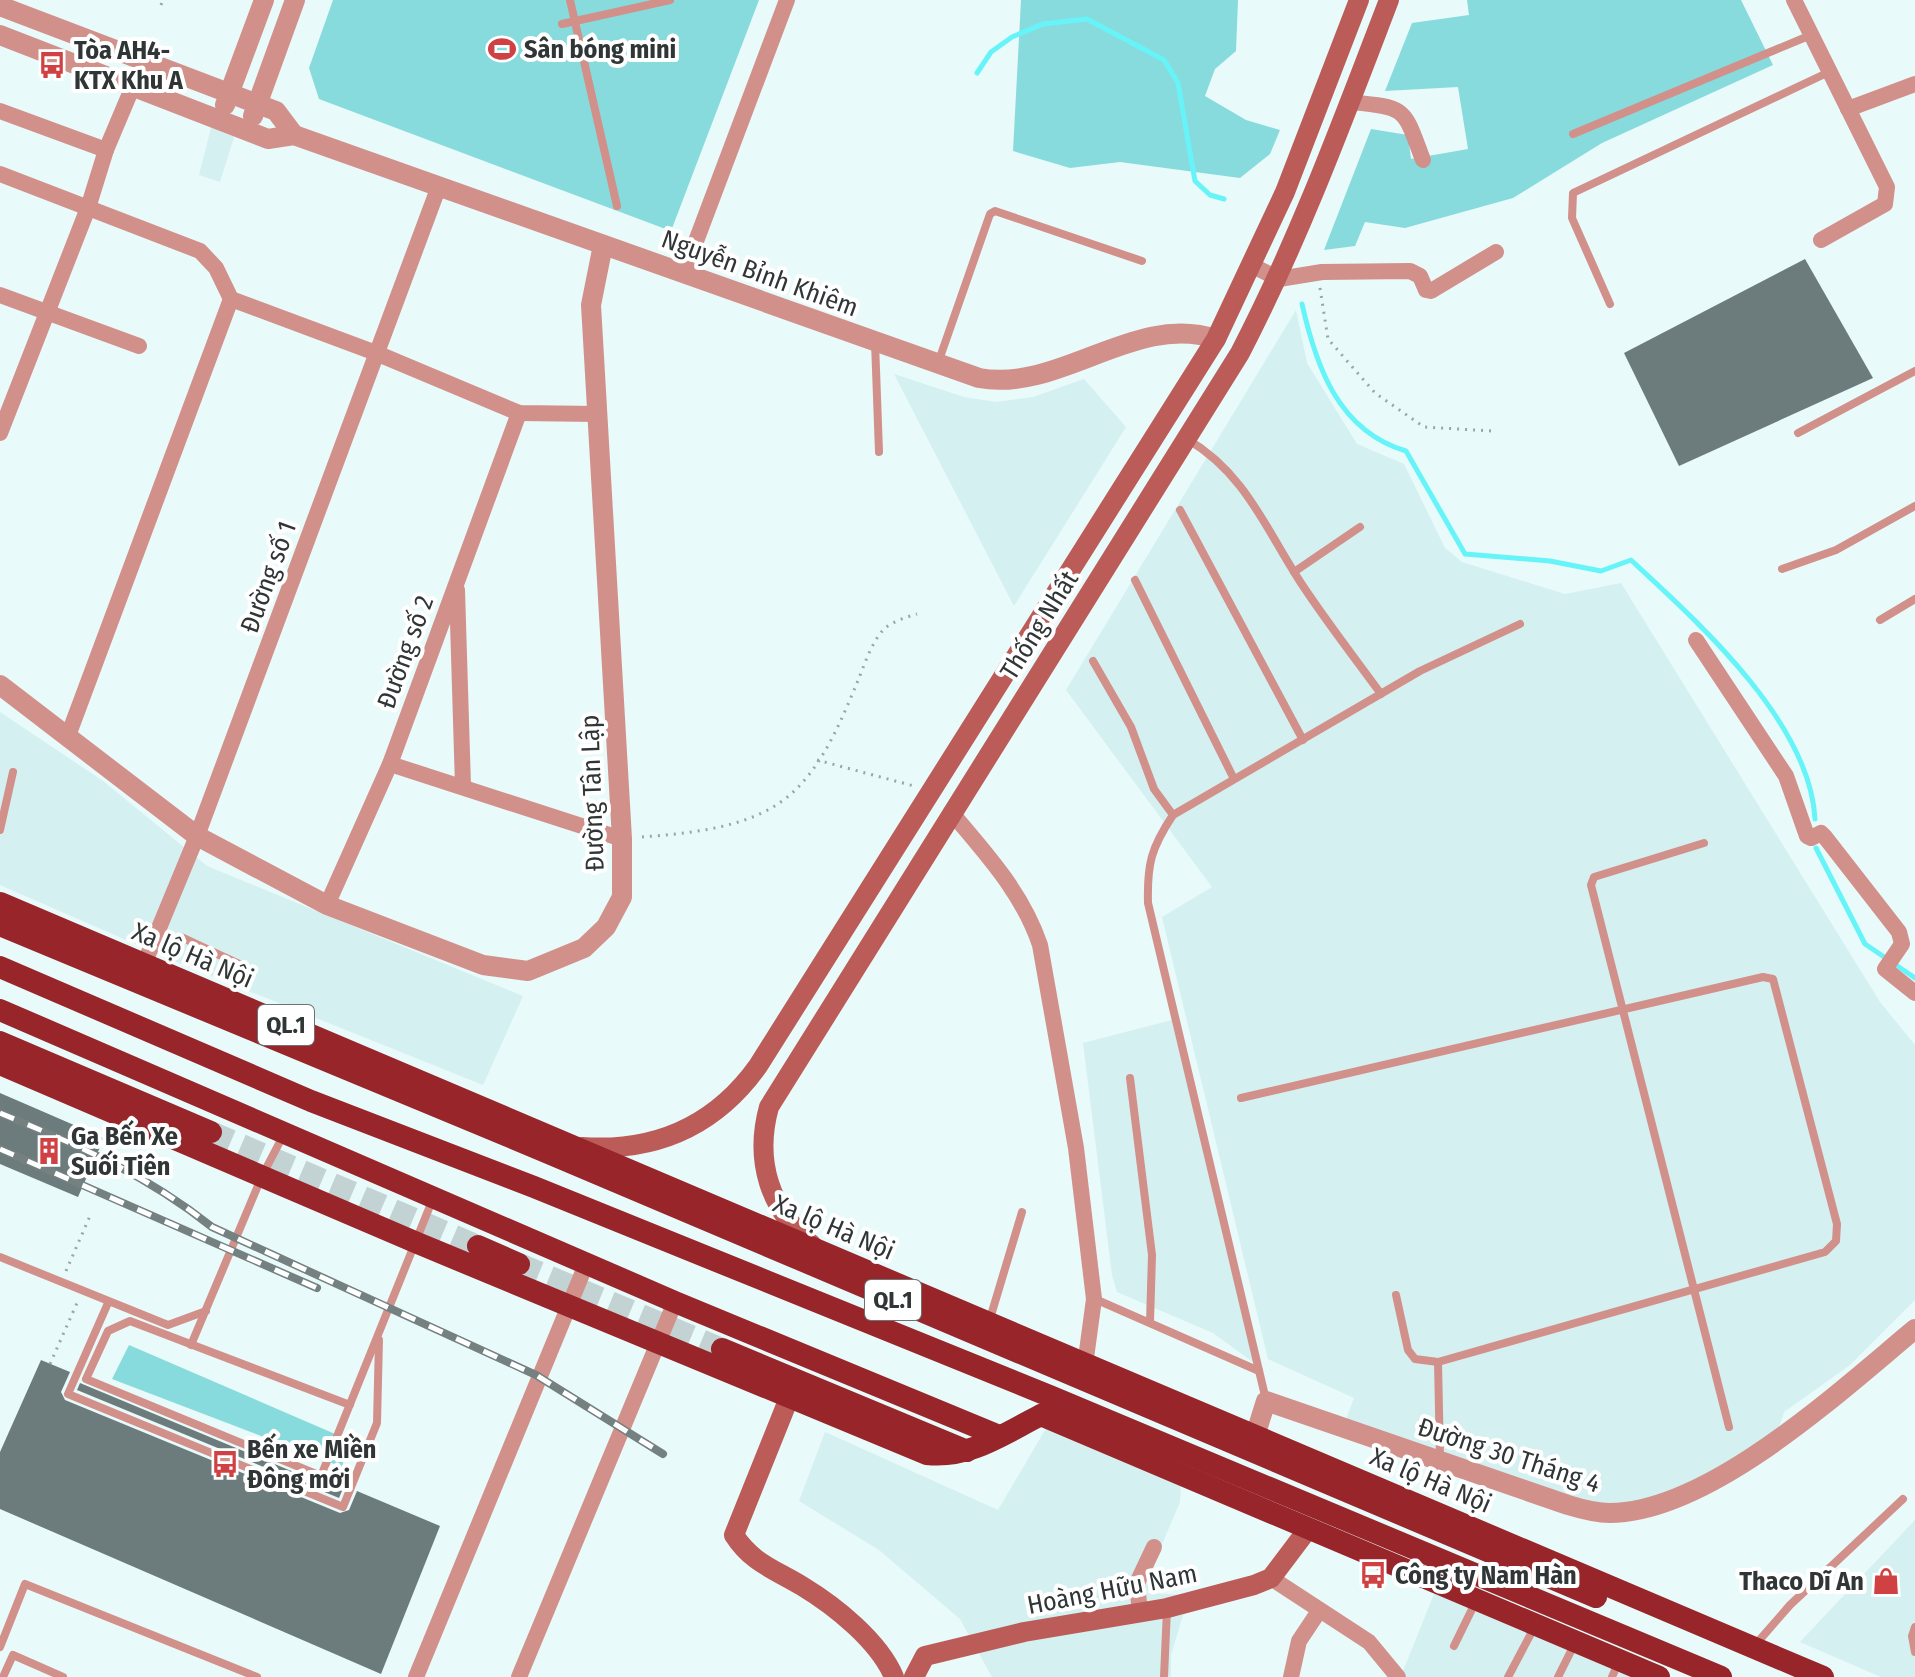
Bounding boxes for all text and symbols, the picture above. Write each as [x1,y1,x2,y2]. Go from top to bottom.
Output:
sports icon: Sân bóng mini [487,34,517,64]
place label: Sân bóng mini [524,34,676,65]
place label: Tòa AH4- KTX Khu A [74,35,184,96]
bus stop icon: Tòa AH4- KTX Khu A [37,50,67,80]
street label: Nguyễn Bỉnh Khiêm [657,224,862,323]
street label: Đường số 1 [234,517,303,637]
street label: Thống Nhất [994,565,1085,685]
street label: Đường số 2 [371,592,440,713]
street label: Đường Tân Lập [574,714,611,872]
street label: Xa lộ Hà Nội [128,916,258,995]
road number: QL.1 [258,1005,314,1045]
place label: Ga Bến Xe Suối Tiên [71,1120,178,1182]
building icon: Ga Bến Xe Suối Tiên [34,1136,64,1166]
street label: Xa lộ Hà Nội [769,1188,899,1267]
road number: QL.1 [865,1280,921,1320]
street label: Đường 30 Tháng 4 [1414,1411,1604,1500]
place label: Bến xe Miền Đông mới [247,1433,376,1495]
street label: Xa lộ Hà Nội [1366,1441,1496,1520]
bus stop icon: Bến xe Miền Đông mới [210,1449,240,1479]
street label: Hoàng Hữu Nam [1025,1558,1200,1621]
bus stop icon: Công ty Nam Hàn [1358,1560,1388,1590]
place label: Công ty Nam Hàn [1395,1560,1577,1591]
place label: Thaco Dĩ An [1739,1566,1864,1597]
shop icon: Thaco Dĩ An [1871,1566,1901,1596]

